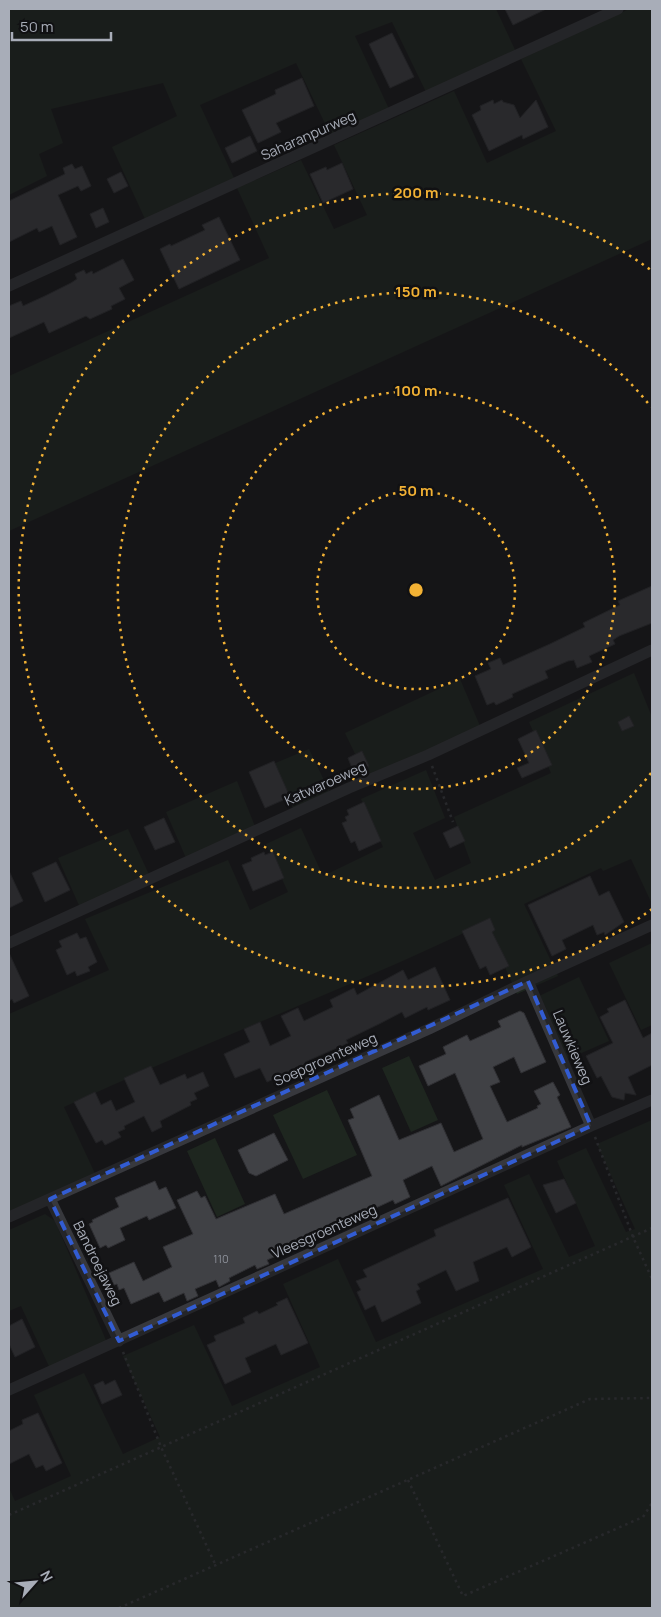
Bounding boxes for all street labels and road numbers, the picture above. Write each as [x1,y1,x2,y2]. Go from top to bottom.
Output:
street label: Saharanpurweg [258,106,358,164]
street label: Katwaroeweg [281,756,369,810]
street label: Lauwkieweg [549,1007,597,1087]
street label: Soepgroenteweg [270,1028,380,1090]
street label: Vleesgroenteweg [268,1199,380,1263]
street label: Bandroejaweg [69,1217,127,1309]

